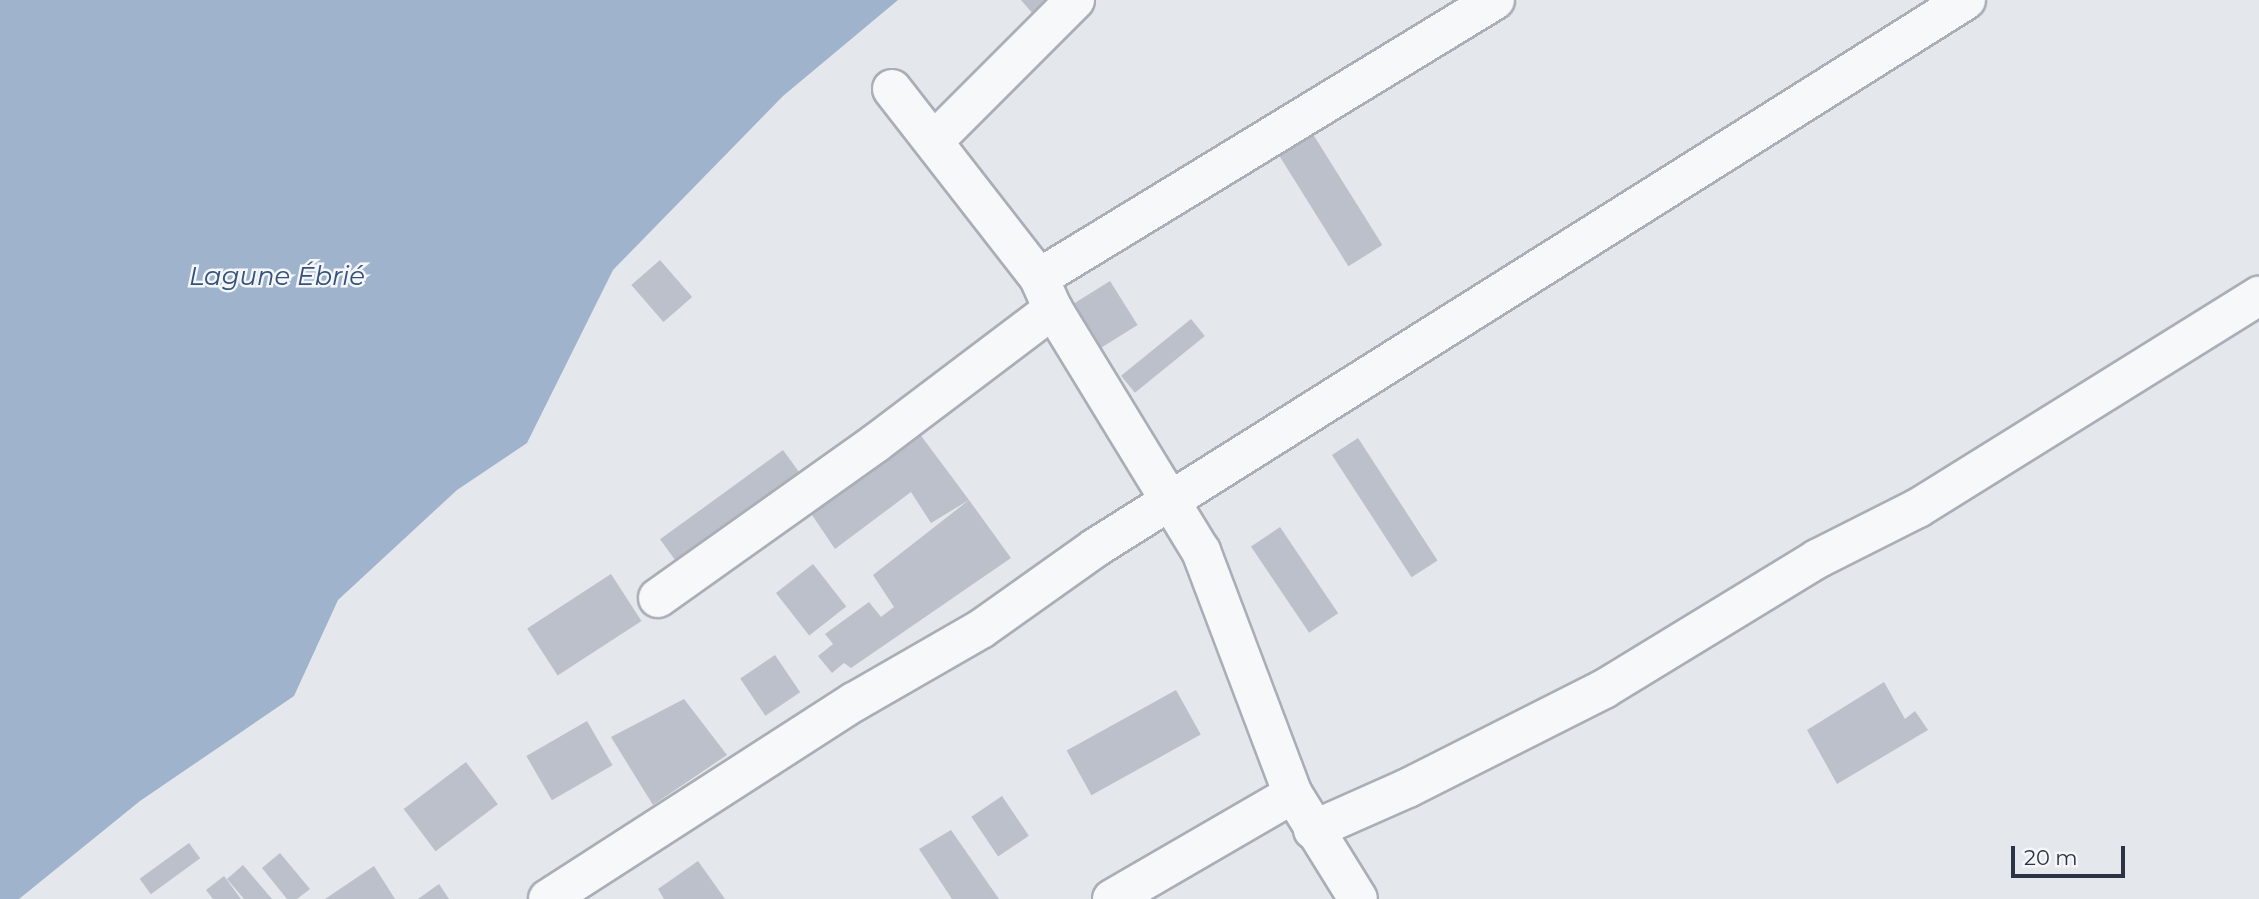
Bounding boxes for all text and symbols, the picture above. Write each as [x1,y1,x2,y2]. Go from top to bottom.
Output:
water label: Lagune Ébrié [189,261,365,293]
scale bar [2014,832,2128,876]
text: 20 m [2024,845,2078,870]

